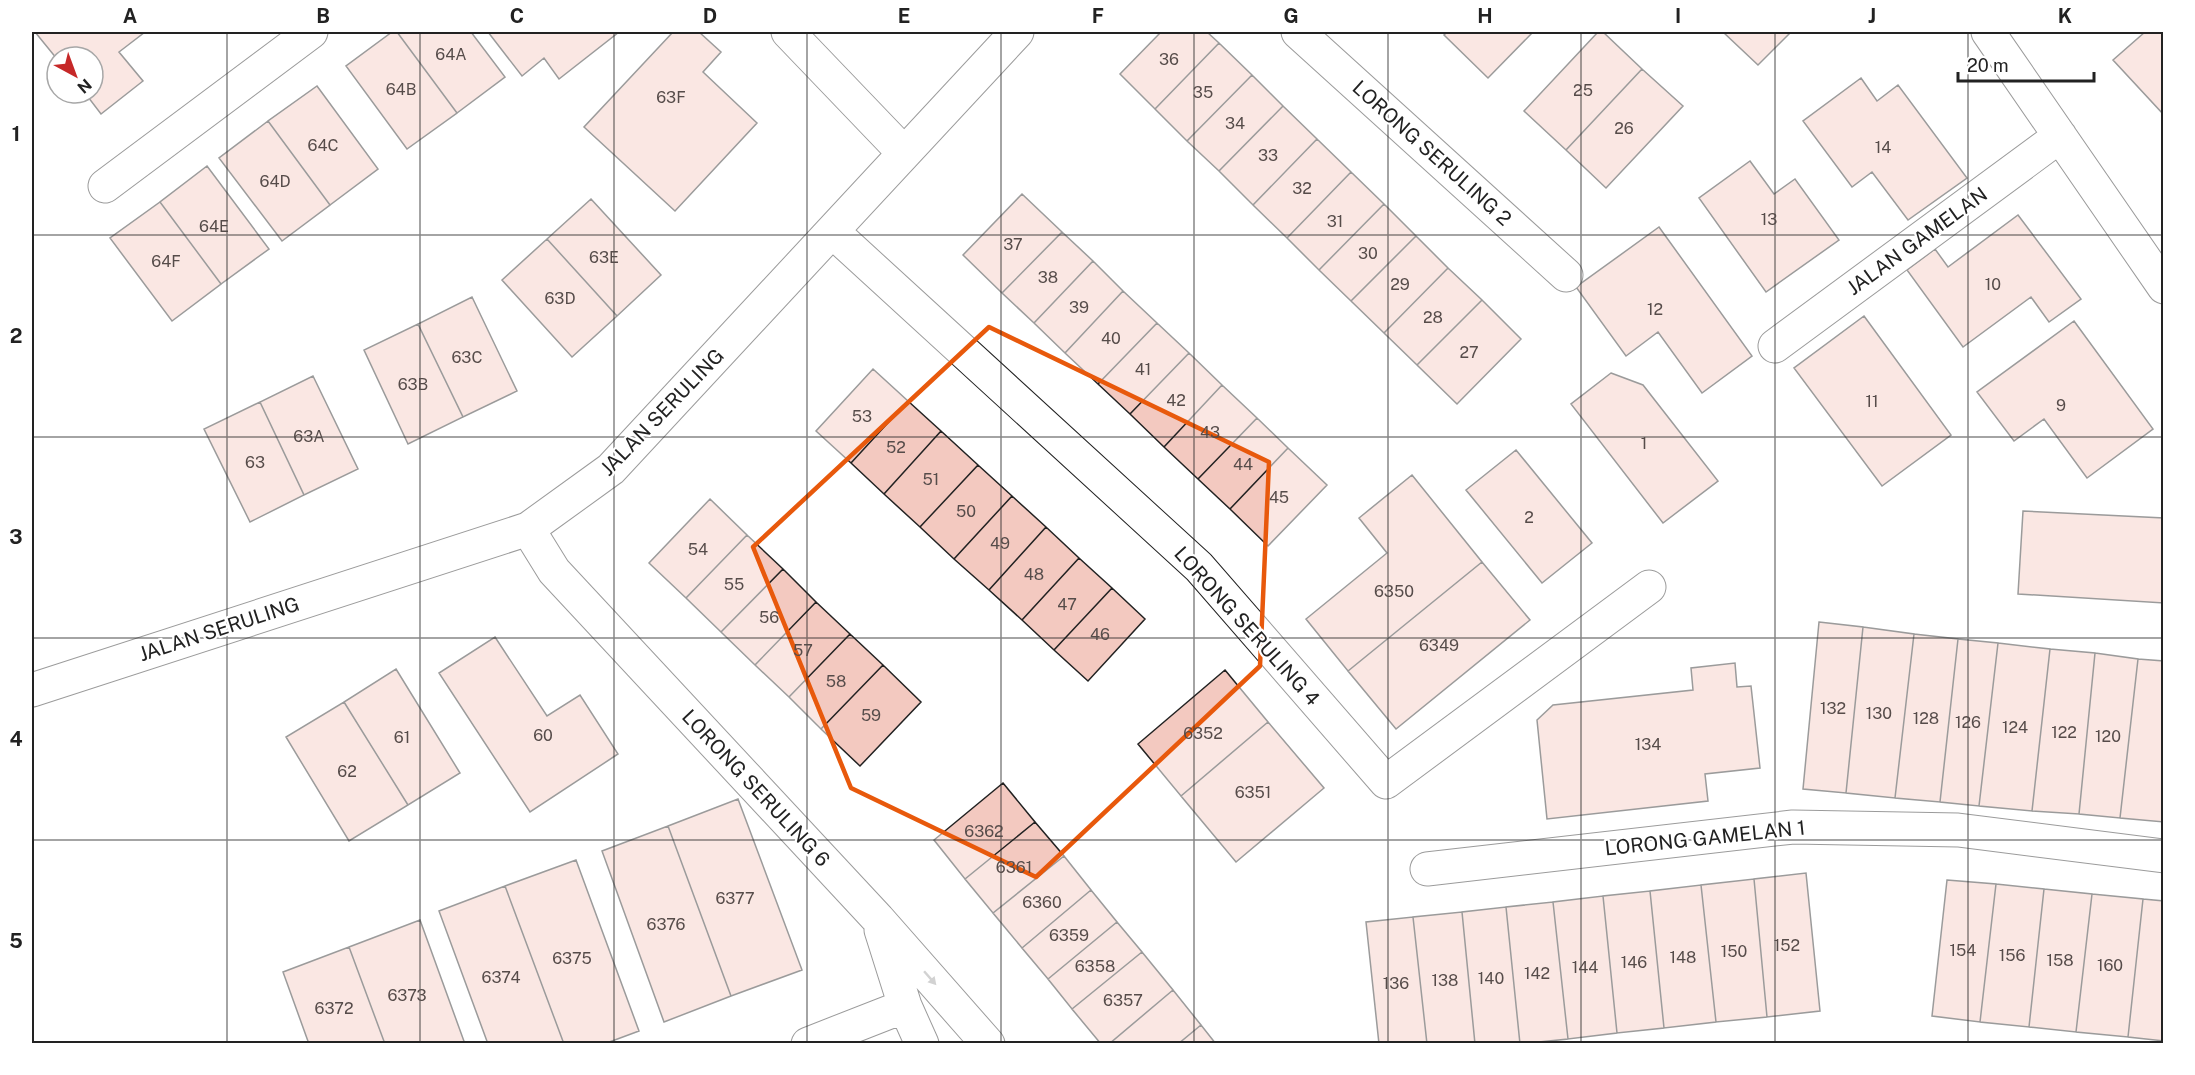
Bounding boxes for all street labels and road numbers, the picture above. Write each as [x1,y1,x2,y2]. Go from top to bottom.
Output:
street label: LORONG SERULING 2 [1348,75,1516,231]
street label: JALAN GAMELAN [1842,182,1992,300]
street label: JALAN SERULING [595,344,729,480]
street label: LORONG SERULING 4 [1169,541,1325,711]
street label: JALAN SERULING [136,592,302,666]
street label: LORONG SERULING 6 [677,705,835,871]
street label: LORONG GAMELAN 1 [1603,816,1807,860]

